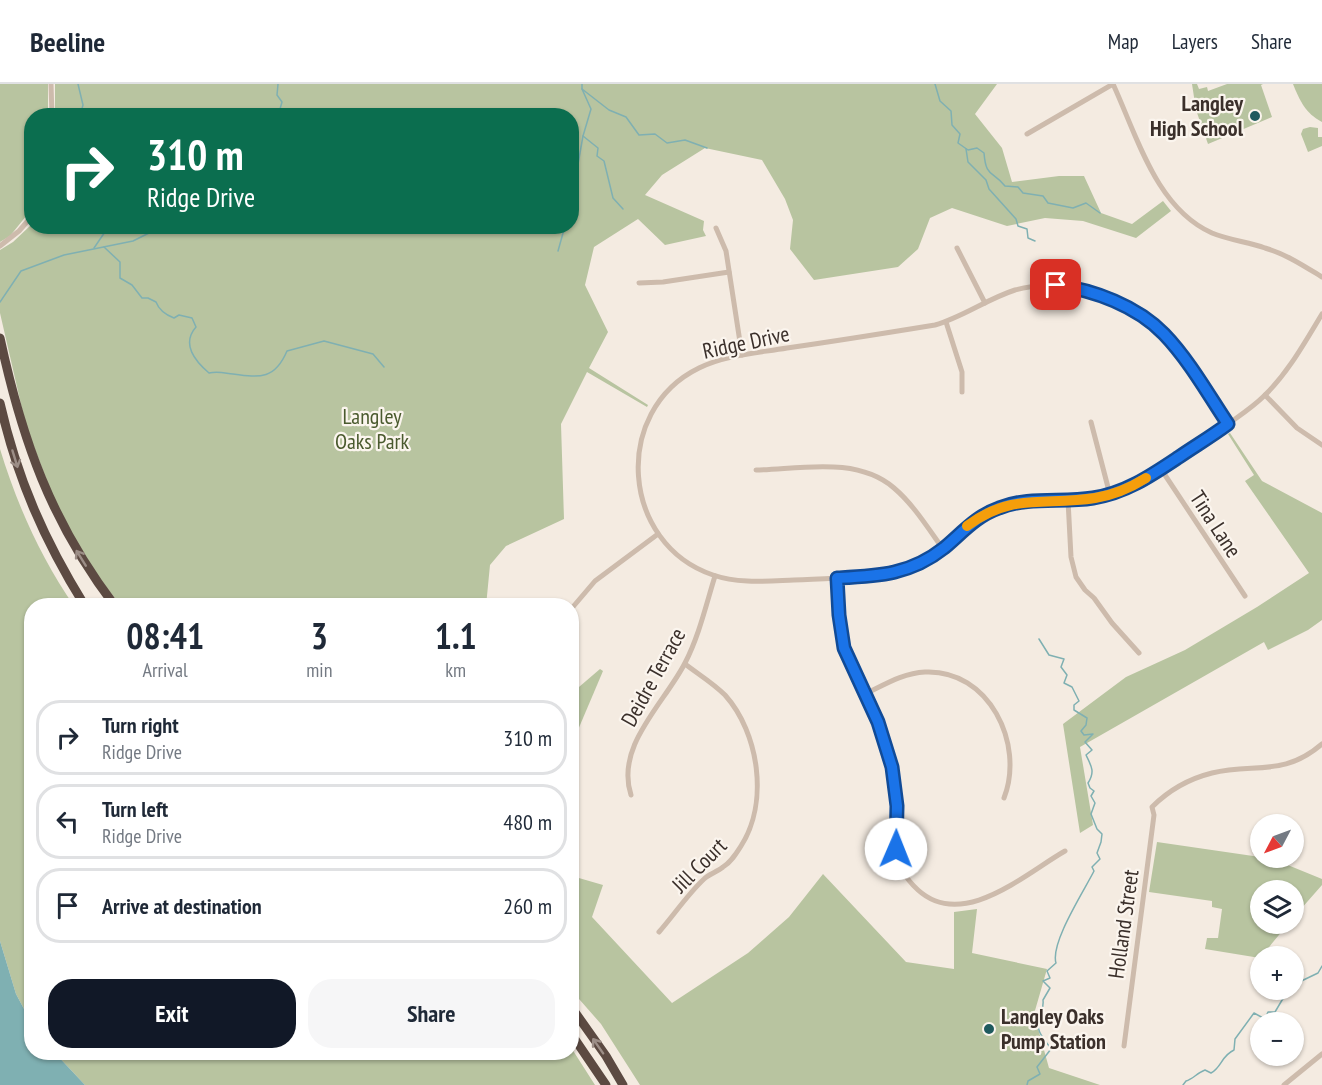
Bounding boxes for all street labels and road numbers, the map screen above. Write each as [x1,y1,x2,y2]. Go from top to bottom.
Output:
street label: Ridge Drive [700,319,792,365]
street label: Tina Lane [1184,485,1248,563]
street label: Deidre Terrace [615,623,691,731]
street label: Jill Court [665,832,732,899]
street label: Holland Street [1101,868,1145,980]

